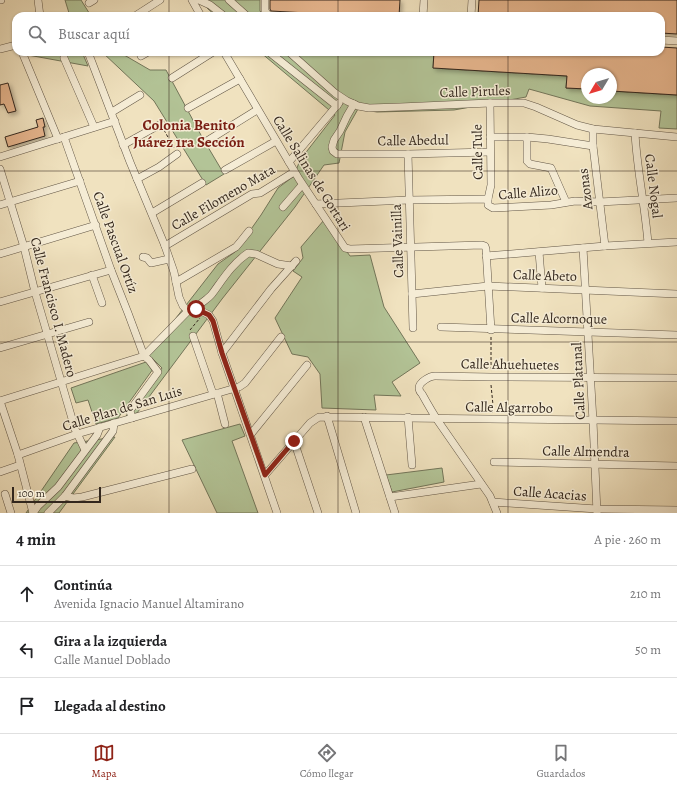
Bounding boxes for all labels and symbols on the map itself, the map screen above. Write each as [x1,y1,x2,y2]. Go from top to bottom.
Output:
north arrow [581,68,617,104]
street label: Calle Pirules [439,81,511,102]
street label: Calle Salinas de Gortari [268,112,355,235]
district label: Colonia Benito Juárez 1ra Sección [133,115,245,152]
street label: Calle Tule [468,124,487,180]
street label: Calle Abedul [377,130,449,151]
street label: Calle Nogal [640,153,667,220]
street label: Calle Filomeno Mata [168,160,279,235]
street label: Azonas [574,167,598,212]
street label: Calle Alizo [497,180,559,205]
street label: Calle Pascual Ortíz [88,189,143,296]
street label: Calle Vainilla [387,203,408,278]
street label: Calle Francisco I. Madero [26,235,81,379]
street label: Calle Abeto [513,265,577,286]
route start [187,300,205,318]
street label: Calle Alcornoque [511,308,607,329]
street label: Calle Platanal [567,341,590,420]
street label: Calle Ahuehuetes [461,354,559,375]
street label: Calle Plan de San Luis [60,381,184,436]
street label: Calle Algarrobo [465,397,553,418]
route end [285,432,303,450]
street label: Calle Almendra [542,441,630,462]
street label: Calle Acacias [513,481,587,506]
scale bar [12,485,101,504]

